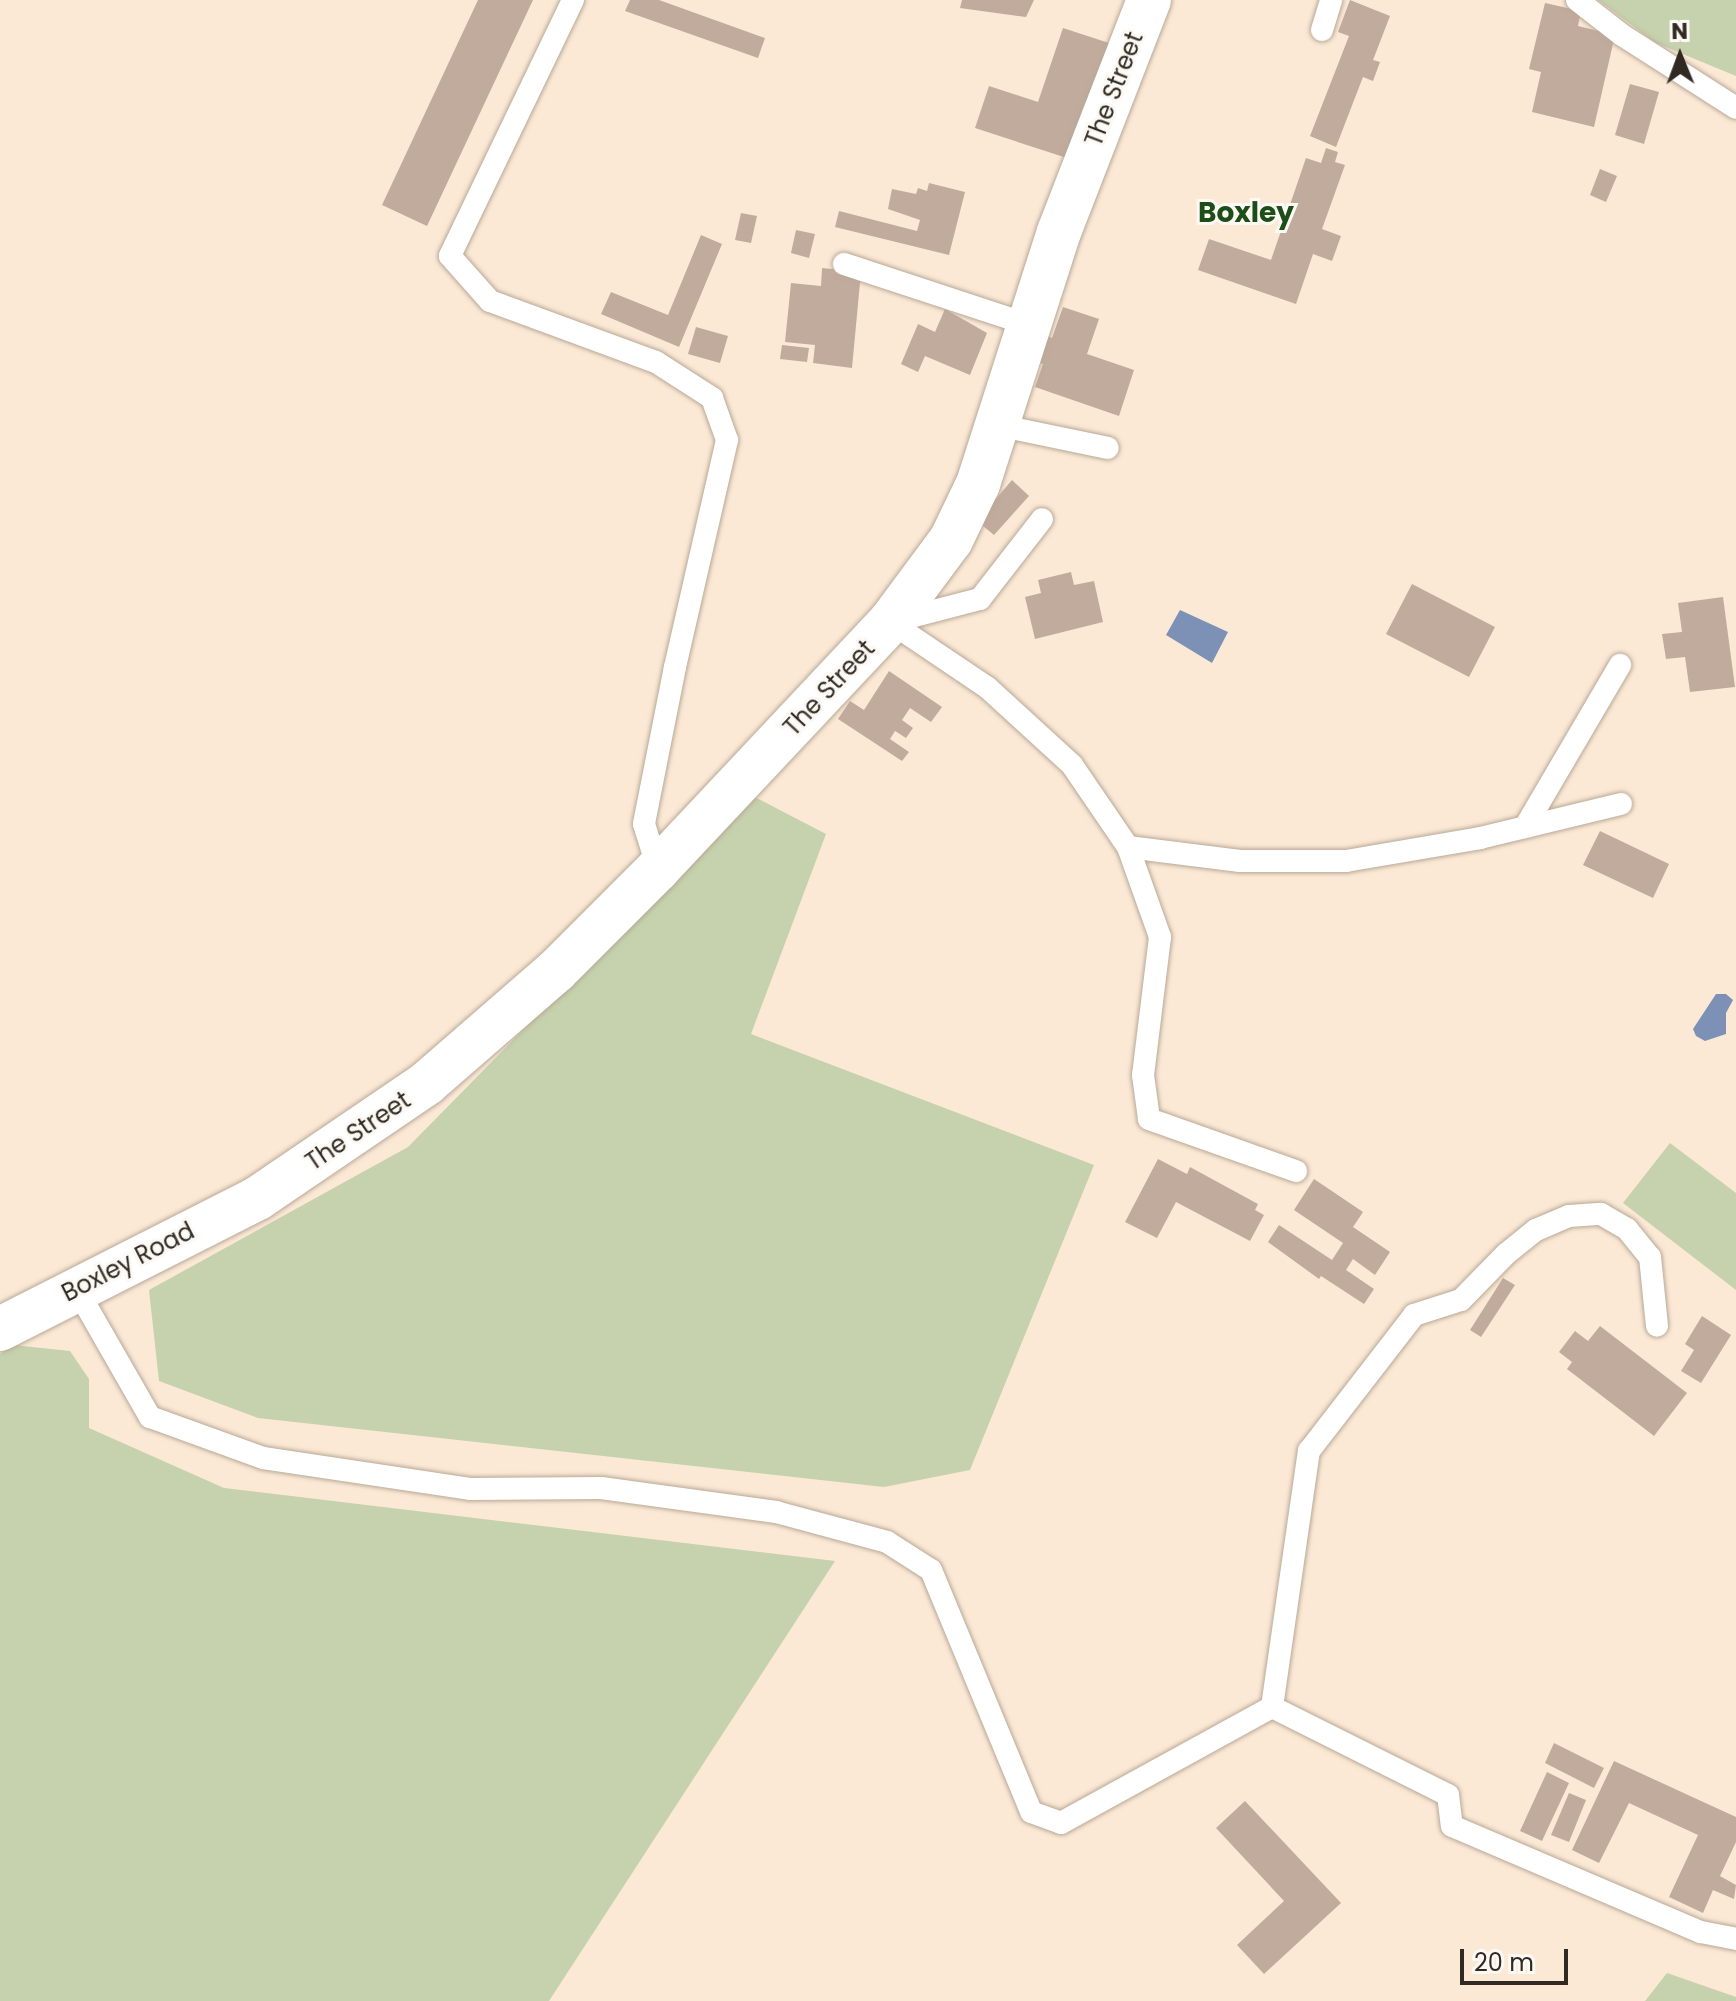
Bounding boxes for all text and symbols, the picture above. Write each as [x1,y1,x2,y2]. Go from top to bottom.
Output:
north arrow [1640,16,1720,96]
text: N [1671,16,1688,47]
street label: The Street [1079,28,1149,150]
district label: Boxley [1198,196,1294,230]
street label: The Street [778,634,880,742]
street label: The Street [300,1086,416,1176]
street label: Boxley Road [57,1216,199,1308]
scale bar [1464,1933,1572,1983]
text: 20 m [1474,1946,1534,1979]

